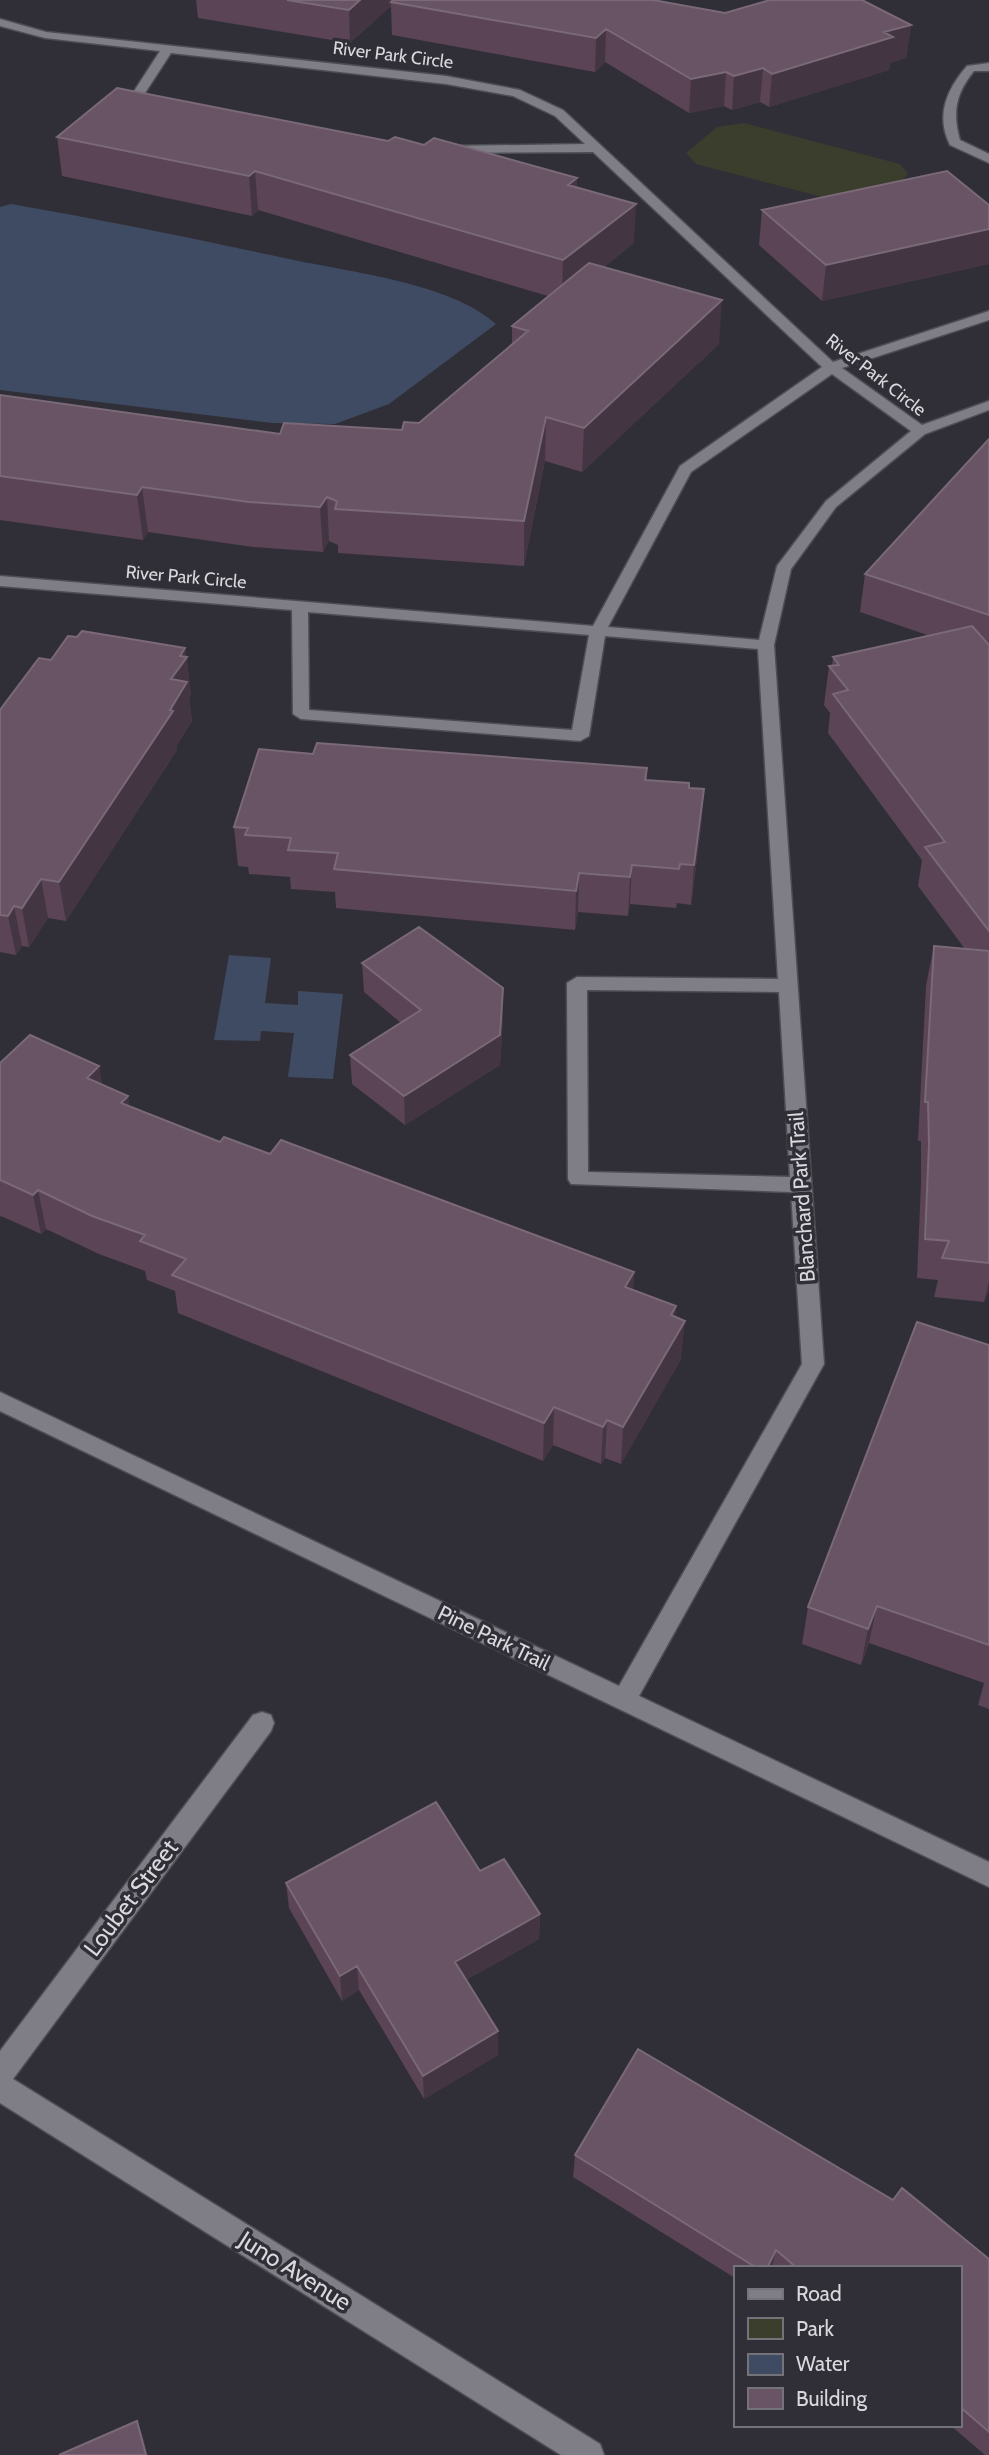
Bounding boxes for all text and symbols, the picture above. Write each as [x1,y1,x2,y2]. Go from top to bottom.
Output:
street label: River Park Circle [332,37,454,73]
street label: River Park Circle [821,329,931,421]
street label: River Park Circle [125,561,247,593]
street label: Blanchard Park Trail [783,1111,820,1283]
street label: Pine Park Trail [434,1600,554,1675]
street label: Loubet Street [77,1834,184,1962]
street label: Juno Avenue [233,2224,357,2316]
legend [734,2266,961,2427]
text: Road [796,2281,842,2306]
text: Park [796,2316,834,2341]
text: Water [796,2351,850,2376]
text: Building [796,2386,868,2411]

